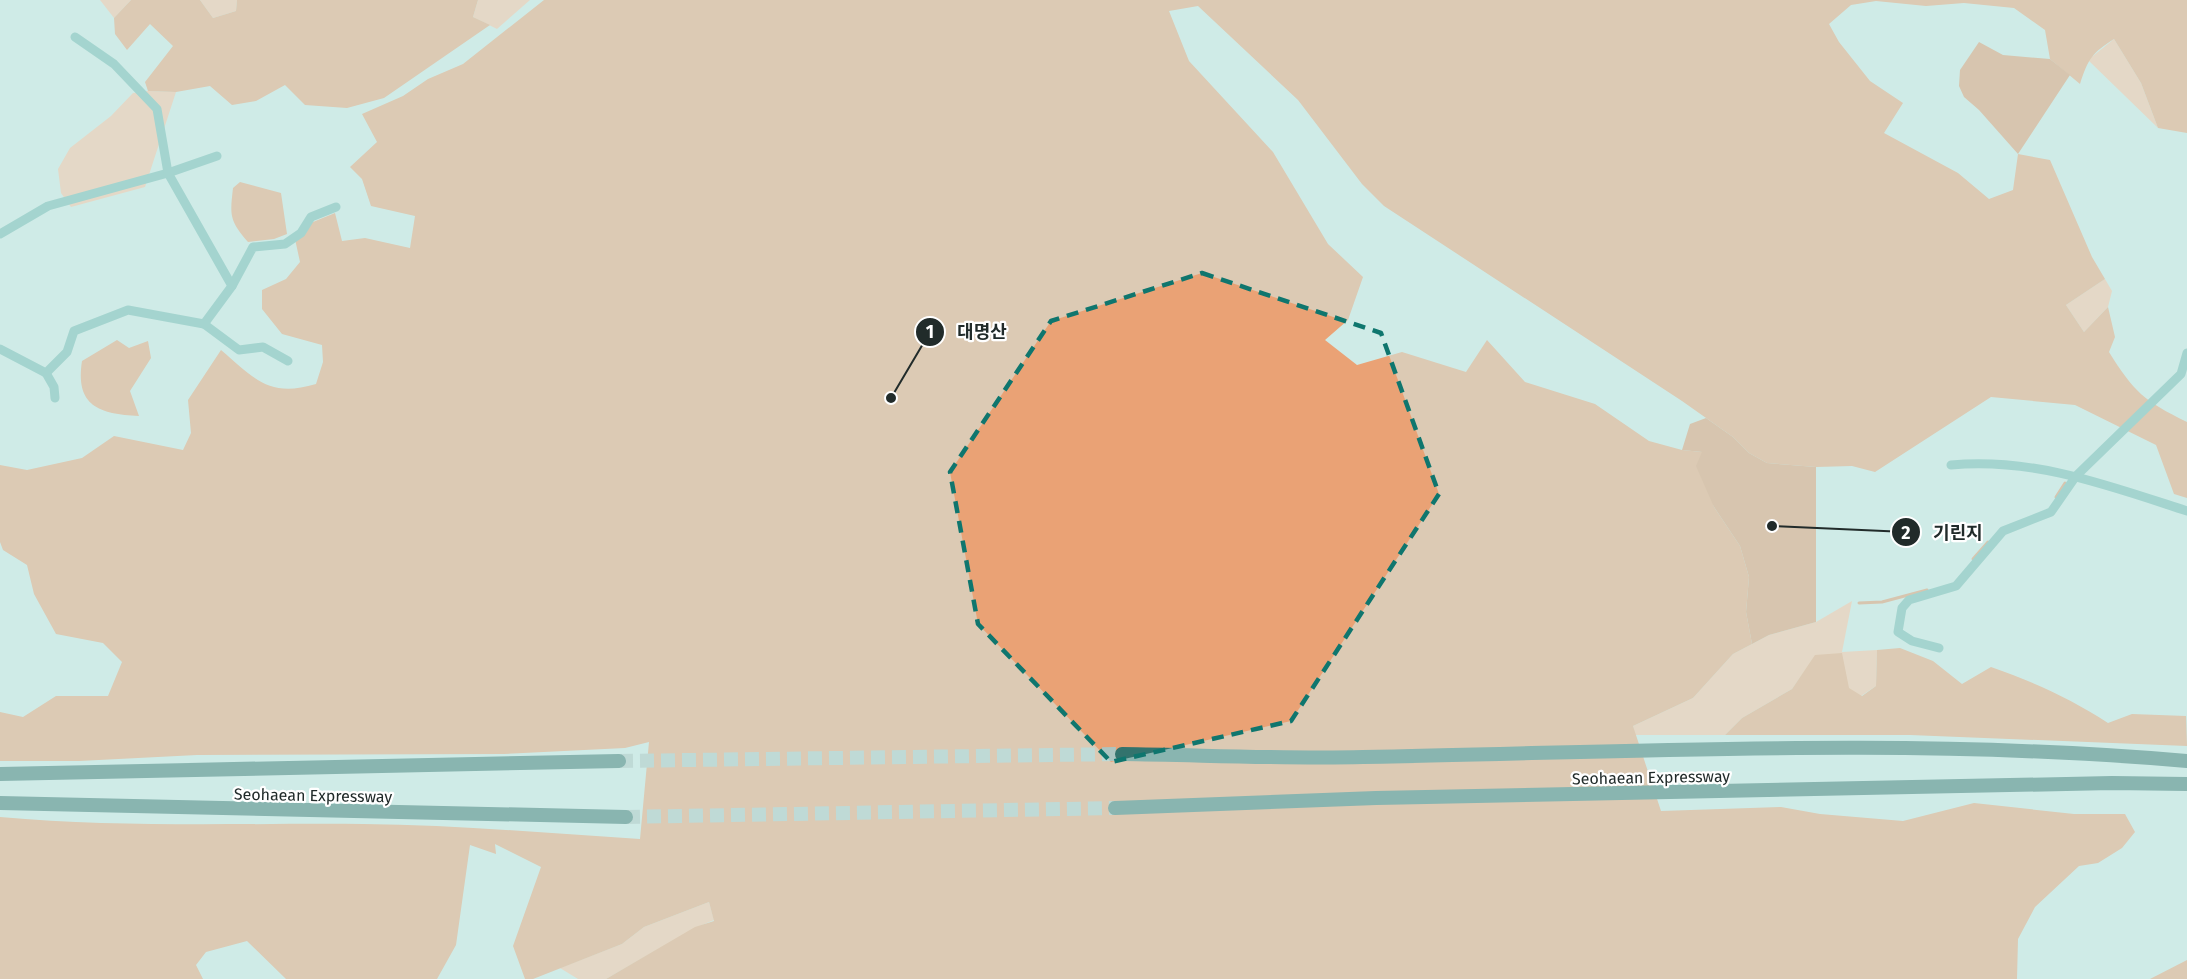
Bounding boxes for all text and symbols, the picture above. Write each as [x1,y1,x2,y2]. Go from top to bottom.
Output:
callout: 대명산 [915,314,1019,350]
text: 1 [926,321,934,343]
text: 대명산 [957,321,1007,343]
callout: 기린지 [1891,514,1995,550]
text: 2 [1901,522,1911,544]
text: 기린지 [1933,522,1983,544]
street label: Seohaean Expressway [1572,767,1730,788]
street label: Seohaean Expressway [234,785,392,806]

